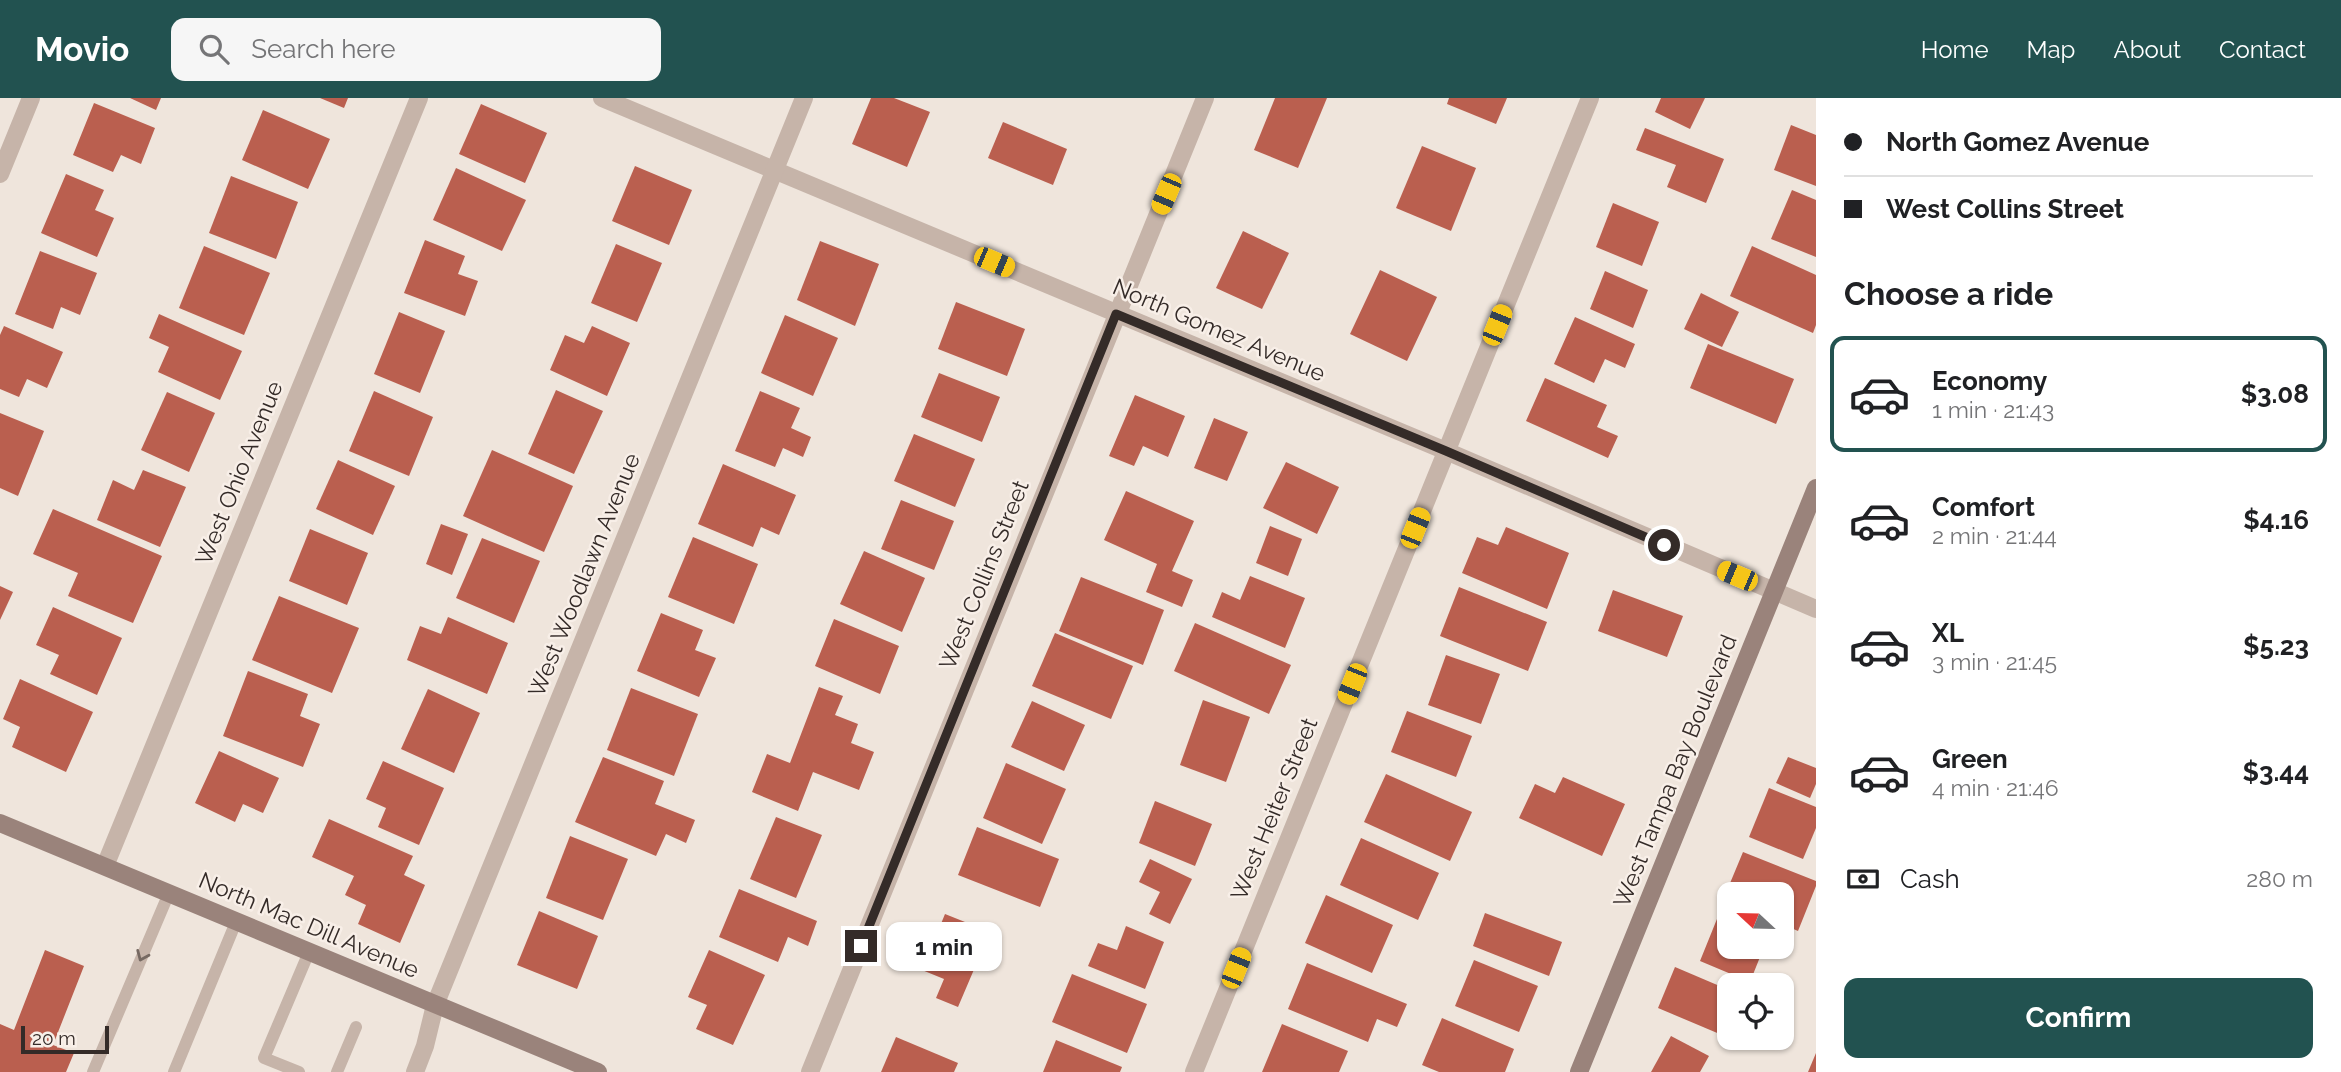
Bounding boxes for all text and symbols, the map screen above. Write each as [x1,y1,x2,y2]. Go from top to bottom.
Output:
search box [171,18,661,81]
text: Movio [35,30,129,69]
icon: search [195,30,233,68]
text: Search here [251,34,396,64]
text: Home [1921,35,1989,64]
text: Map [2027,35,2075,64]
text: About [2113,35,2181,64]
text: Contact [2219,35,2306,64]
text: North Gomez Avenue [1886,127,2149,157]
car [1149,171,1184,217]
text: West Collins Street [1886,194,2124,224]
car [971,244,1018,280]
street label: North Gomez Avenue [1109,273,1329,387]
text: Choose a ride [1844,275,2053,312]
car [1480,302,1515,348]
icon: car [1848,363,1911,426]
text: Economy [1932,366,2047,396]
street label: West Ohio Avenue [189,377,288,569]
text: $3.08 [2241,379,2309,409]
text: 1 min · 21:43 [1932,396,2054,423]
street label: West Woodlawn Avenue [522,449,645,701]
street label: West Collins Street [933,476,1034,673]
icon: car [1848,489,1911,552]
text: Comfort [1932,492,2035,522]
car [1398,505,1433,551]
text: $4.16 [2243,505,2309,535]
text: 2 min · 21:44 [1932,522,2057,549]
route start [1648,529,1680,561]
car [1714,558,1761,594]
icon: car [1848,615,1911,678]
text: XL [1932,618,1964,648]
street label: West Tampa Bay Boulevard [1607,630,1742,911]
text: $5.23 [2243,631,2309,661]
text: 3 min · 21:45 [1932,648,2057,675]
car [1335,661,1370,707]
street label: West Heiter Street [1225,713,1323,904]
icon: car [1848,741,1911,804]
text: Green [1932,744,2008,774]
text: $3.44 [2243,757,2309,787]
text: 4 min · 21:46 [1932,774,2059,801]
icon: cash [1844,860,1882,898]
text: Cash [1900,864,1960,894]
text: 280 m [2246,865,2313,892]
street label: North Mac Dill Avenue [195,866,423,983]
north arrow [1717,882,1794,959]
map controls [1717,882,1794,1050]
callout: 1 min [886,922,1001,970]
route end [845,930,877,962]
text: 1 min [915,933,973,960]
car [1219,945,1254,991]
one-way arrow [136,949,150,961]
button: locate [1717,973,1794,1050]
button: Confirm [1844,978,2313,1058]
scale bar [21,1023,108,1055]
text: 20 m [32,1027,76,1049]

